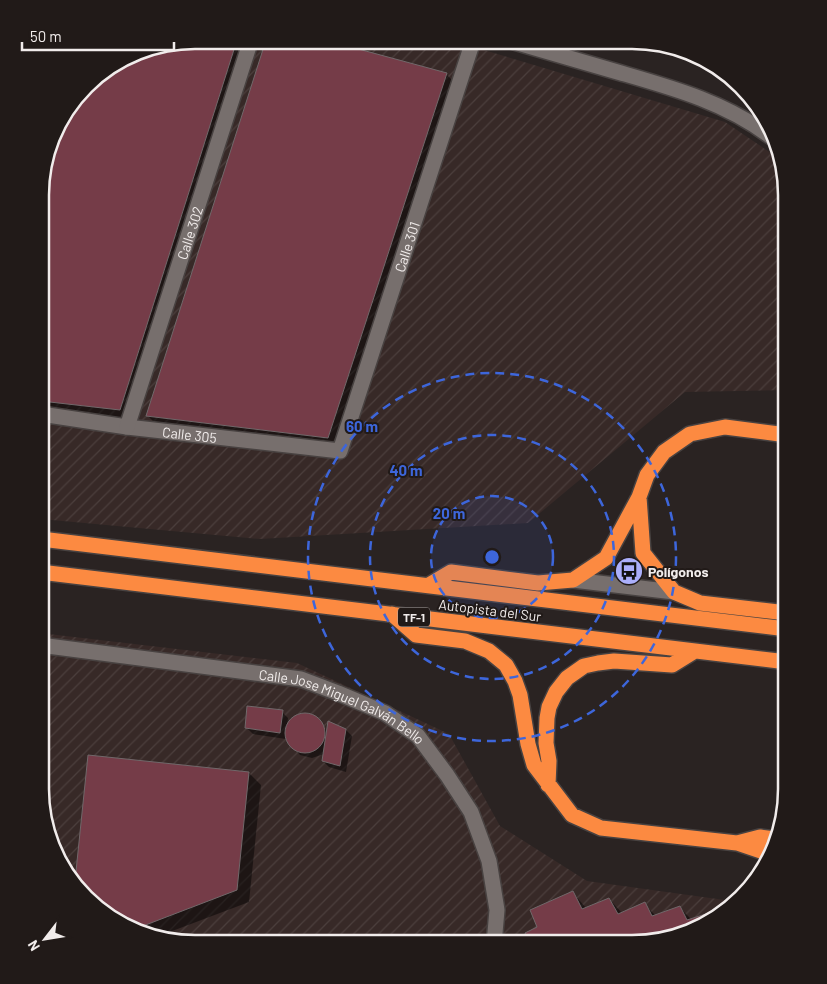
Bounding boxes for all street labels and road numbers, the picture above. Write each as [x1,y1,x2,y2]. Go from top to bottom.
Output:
street label: Calle 302 [173,204,206,261]
street label: Calle 301 [390,219,422,274]
street label: Calle 305 [162,423,218,446]
street label: Autopista del Sur [438,595,542,625]
road number: TF-1 [398,608,430,626]
street label: Calle Jose Miguel Galván Bello [258,665,429,747]

